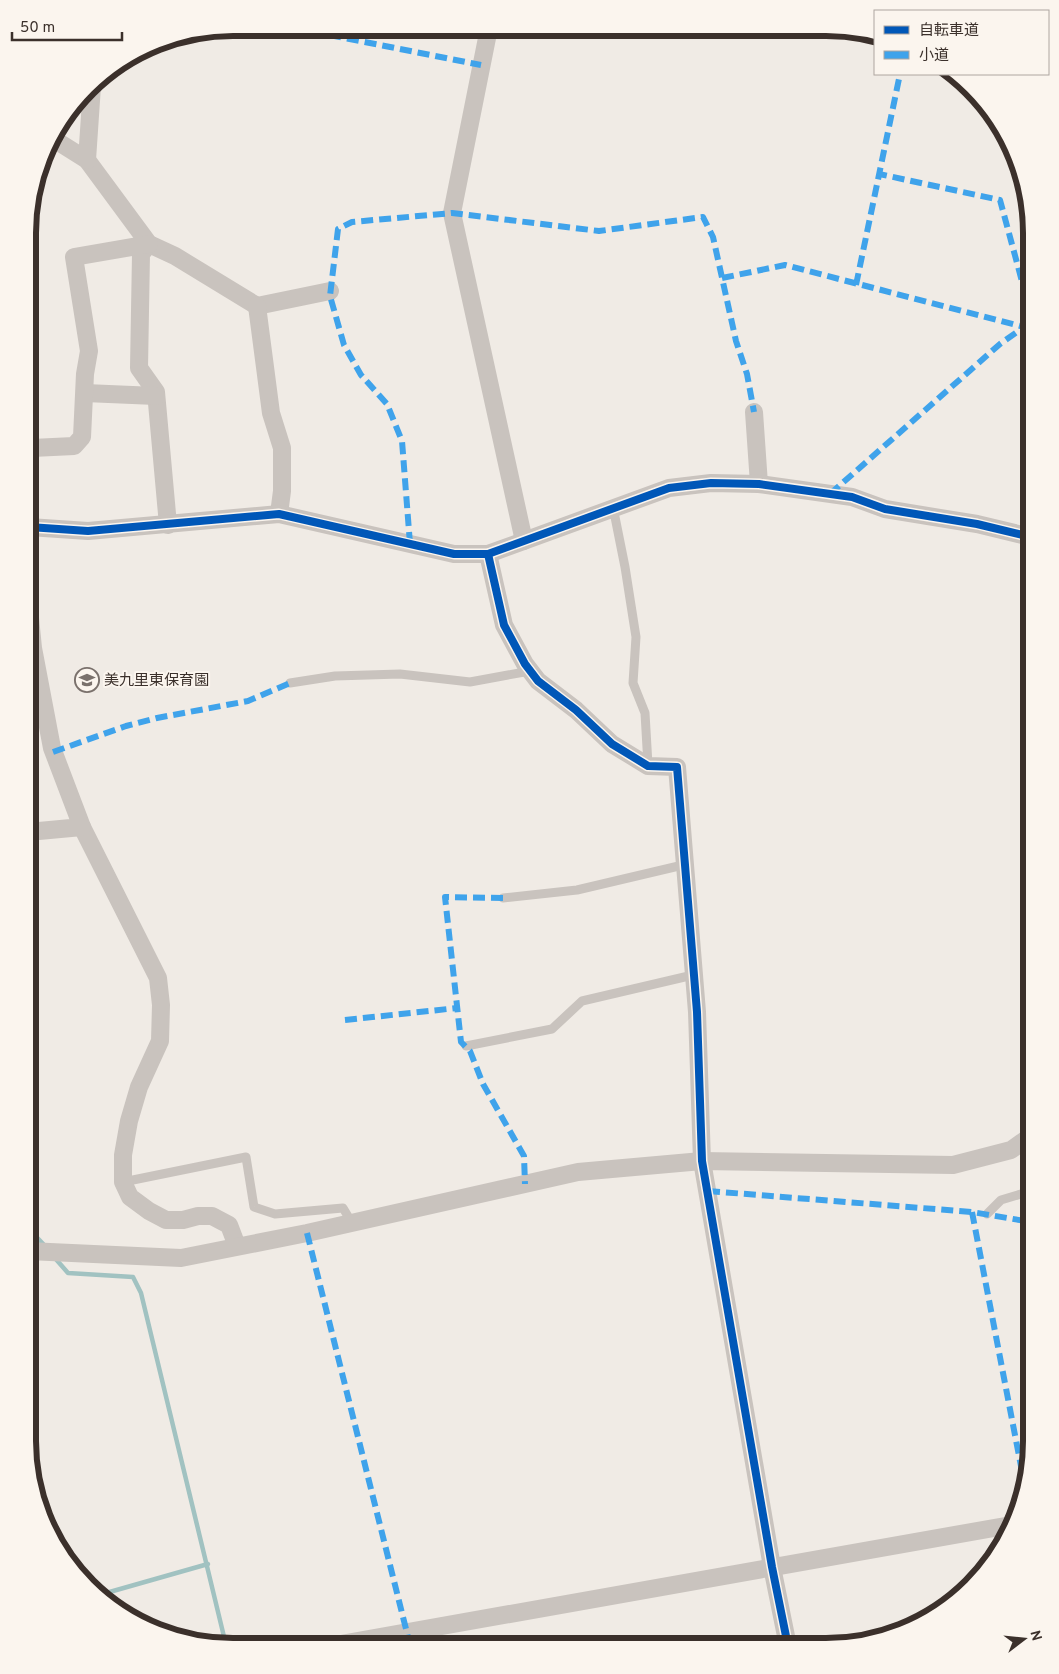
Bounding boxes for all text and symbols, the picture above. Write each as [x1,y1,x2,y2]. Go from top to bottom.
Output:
scale bar [12,10,122,42]
legend [874,10,1049,75]
text: 50 m [20,19,55,38]
text: 自転車道 [919,22,979,41]
text: 小道 [919,47,949,66]
school or university icon: 美九里東保育園 [74,667,100,693]
place label: 美九里東保育園 [104,672,209,691]
north arrow [999,1614,1049,1664]
text: N [1025,1629,1045,1643]

